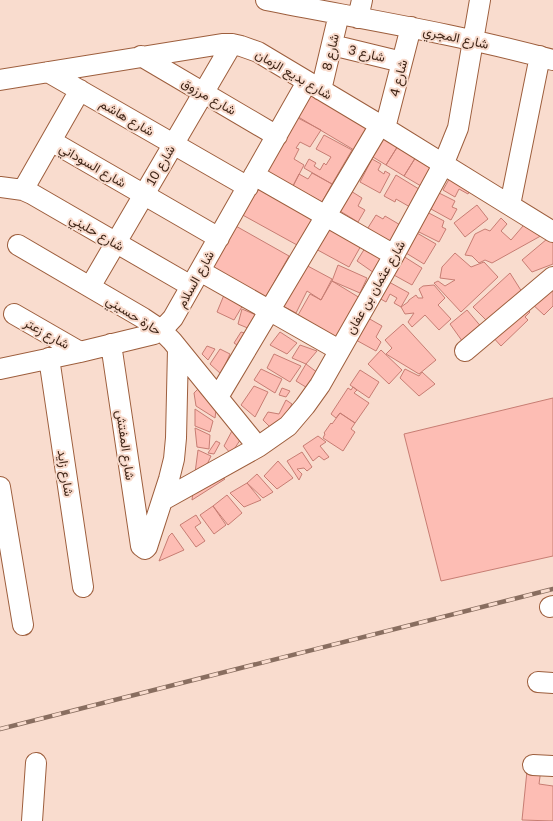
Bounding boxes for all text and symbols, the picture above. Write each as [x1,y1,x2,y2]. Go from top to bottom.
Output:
street label: شارع المجري [421,22,490,55]
street label: شارع 8 [318,32,344,72]
street label: شارع 3 [347,41,387,67]
street label: شارع بديع الزمان [252,46,335,104]
street label: شارع 4 [386,58,412,99]
street label: شارع مرزوق [178,74,239,120]
street label: شارع هاشم [96,95,157,141]
street label: شارع السوداني [55,139,129,193]
street label: شارع 10 [142,142,180,189]
street label: شارع حليني [66,210,127,256]
street label: شارع عثمان بن عفان [342,237,410,338]
street label: شارع السلام [173,248,219,311]
street label: حارة حسيني [102,292,165,341]
street label: شارع زعتر [20,314,72,354]
street label: شارع المفتش [111,409,139,481]
street label: شارع زايد [52,449,78,498]

